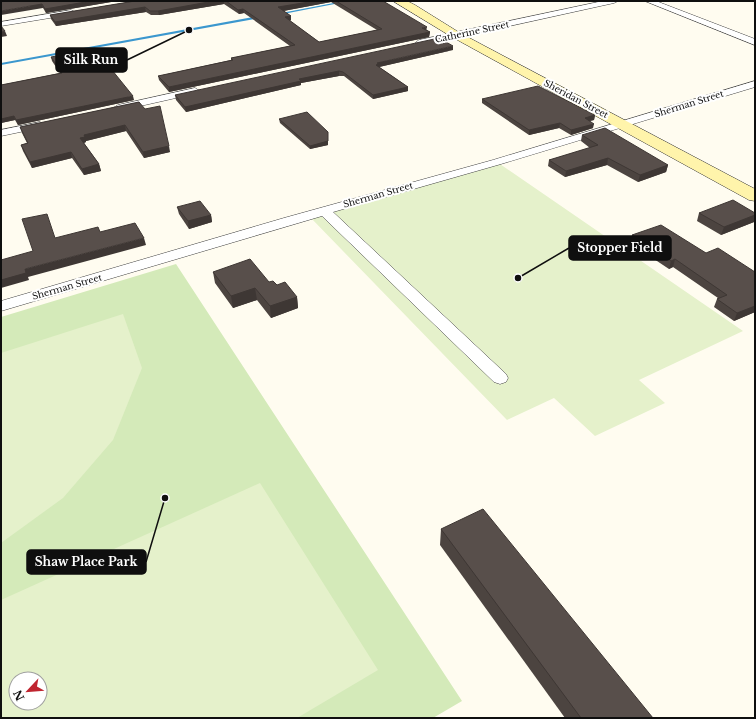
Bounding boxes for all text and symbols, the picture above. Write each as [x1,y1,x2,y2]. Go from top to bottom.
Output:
street label: Catherine Street [434,18,510,45]
callout: Silk Run [56,48,127,72]
text: Silk Run [64,52,118,67]
street label: Sheridan Street [542,77,611,120]
street label: Sherman Street [653,88,725,119]
street label: Sherman Street [342,179,415,210]
callout: Stopper Field [569,236,671,260]
text: Stopper Field [577,240,663,255]
street label: Sherman Street [31,271,104,302]
callout: Shaw Place Park [27,550,146,574]
text: Shaw Place Park [35,554,138,569]
north arrow [8,671,48,711]
text: N [10,687,28,703]

